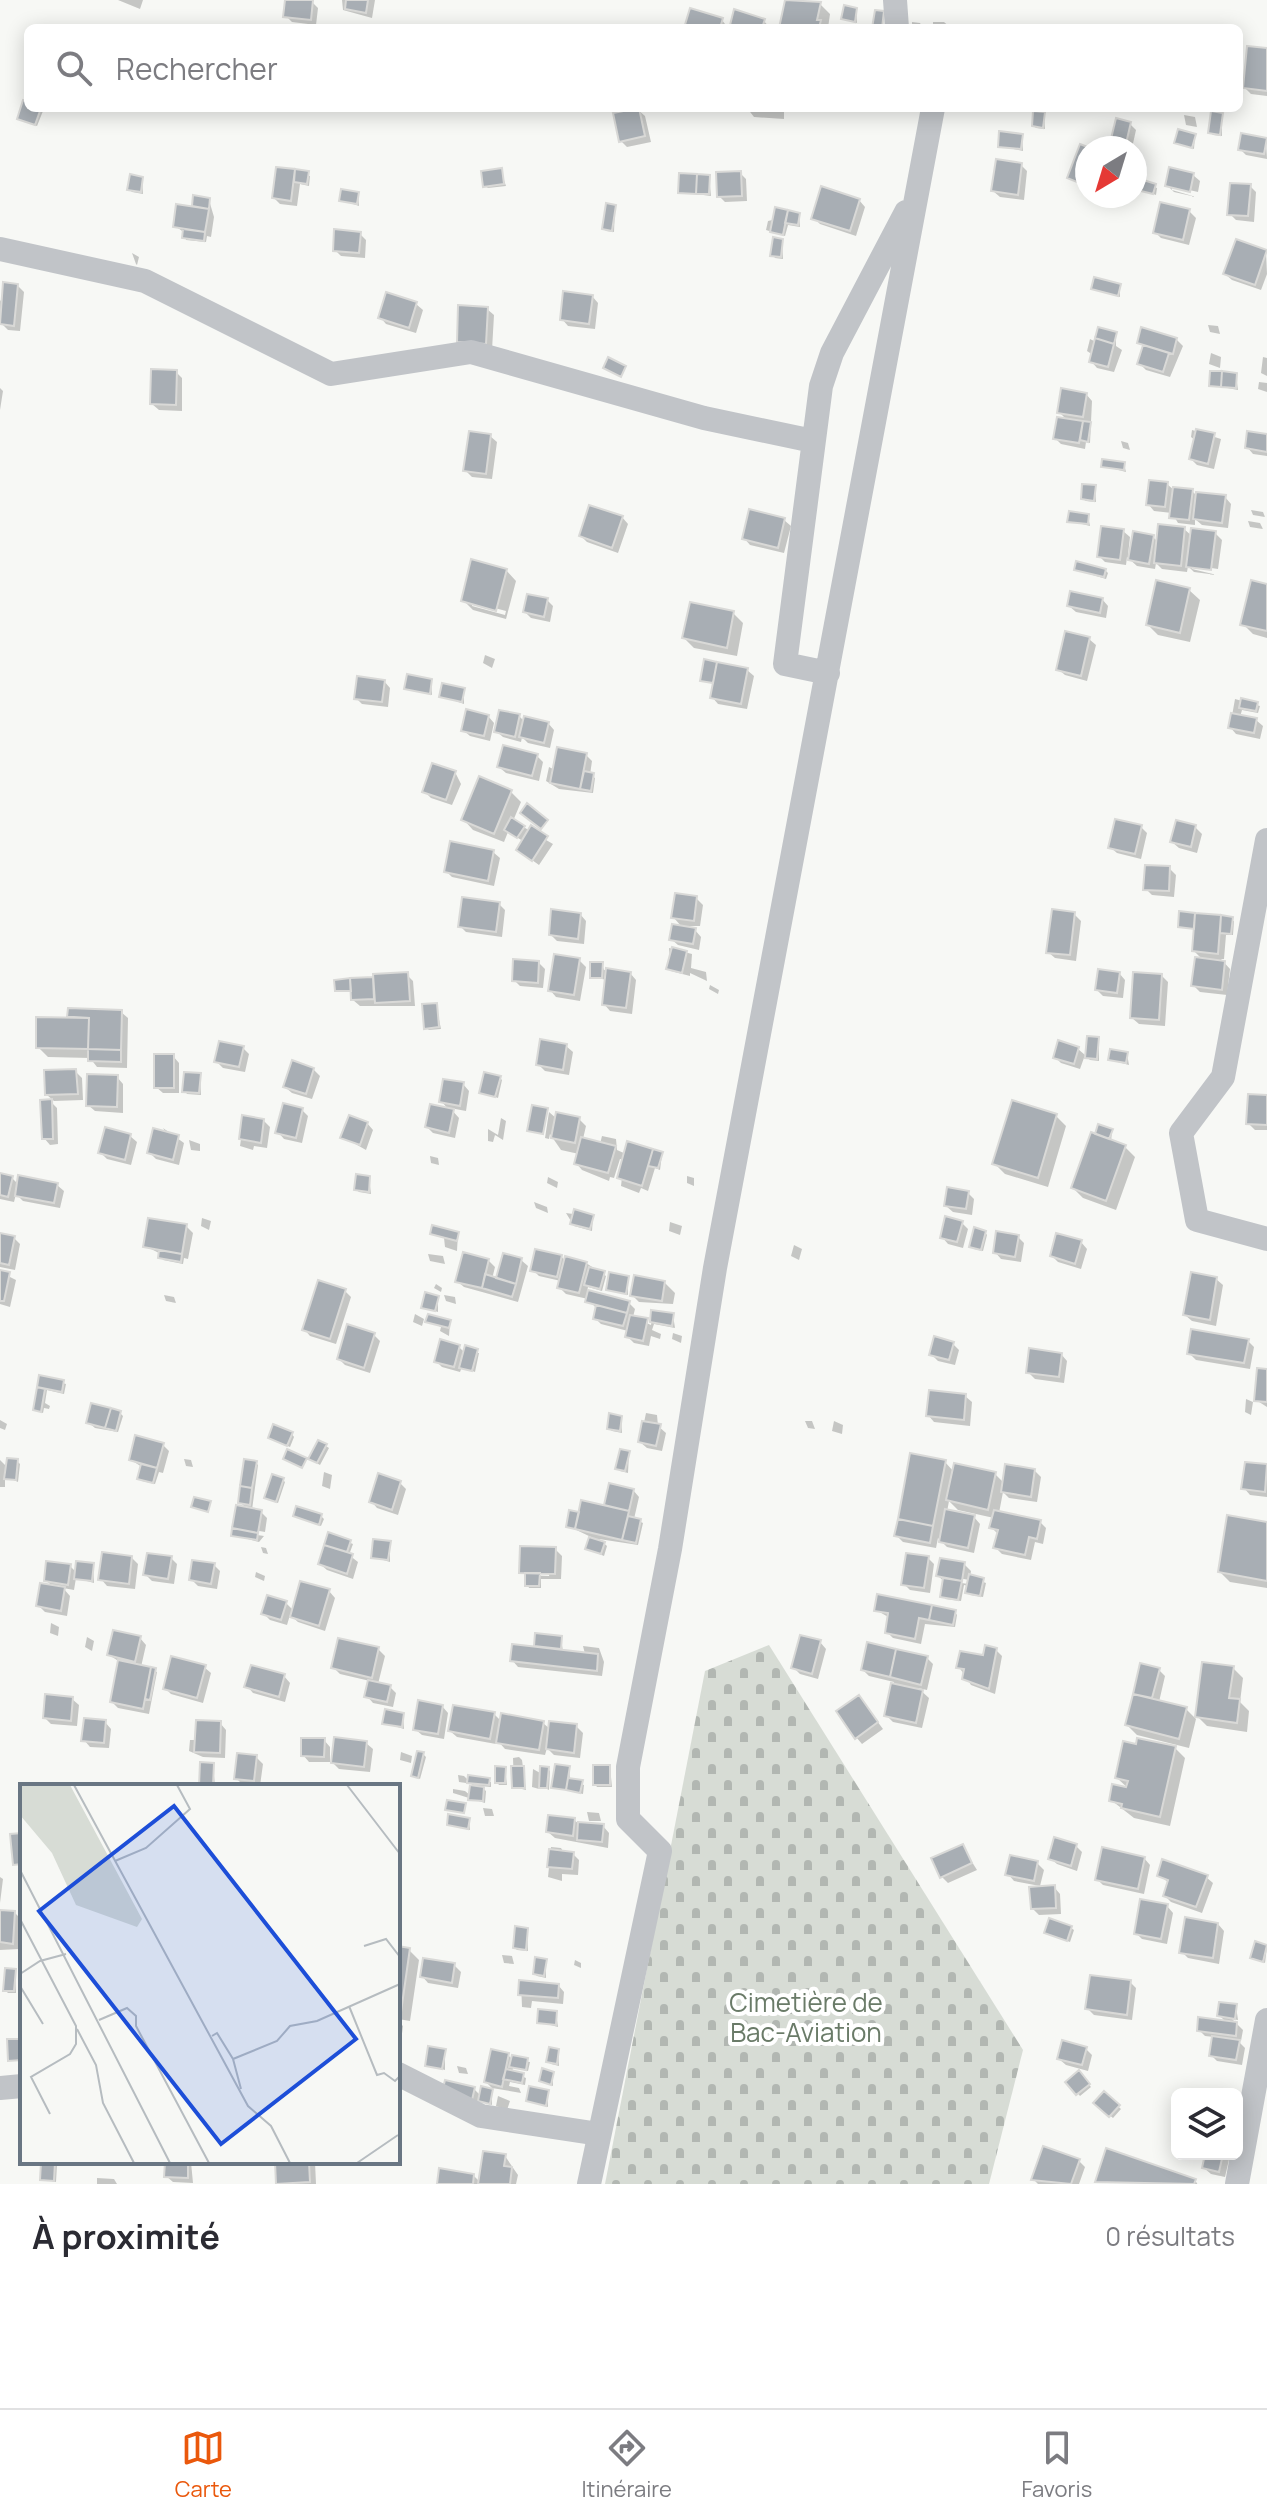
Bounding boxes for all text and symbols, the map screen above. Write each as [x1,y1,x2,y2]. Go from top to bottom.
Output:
search box [24,24,1243,112]
icon: search [52,46,96,90]
text: Rechercher [116,48,278,89]
north arrow [1075,136,1147,208]
inset map [20,1784,400,2164]
park label: Cimetière de Bac-Aviation [729,1984,883,2050]
map controls [1171,2088,1243,2160]
button: layers [1171,2088,1243,2160]
text: À proximité [32,2213,220,2259]
text: 0 résultats [1105,2218,1235,2254]
tab: Carte [175,2426,232,2504]
tab: Itinéraire [581,2426,672,2504]
tab: Favoris [1021,2426,1092,2504]

